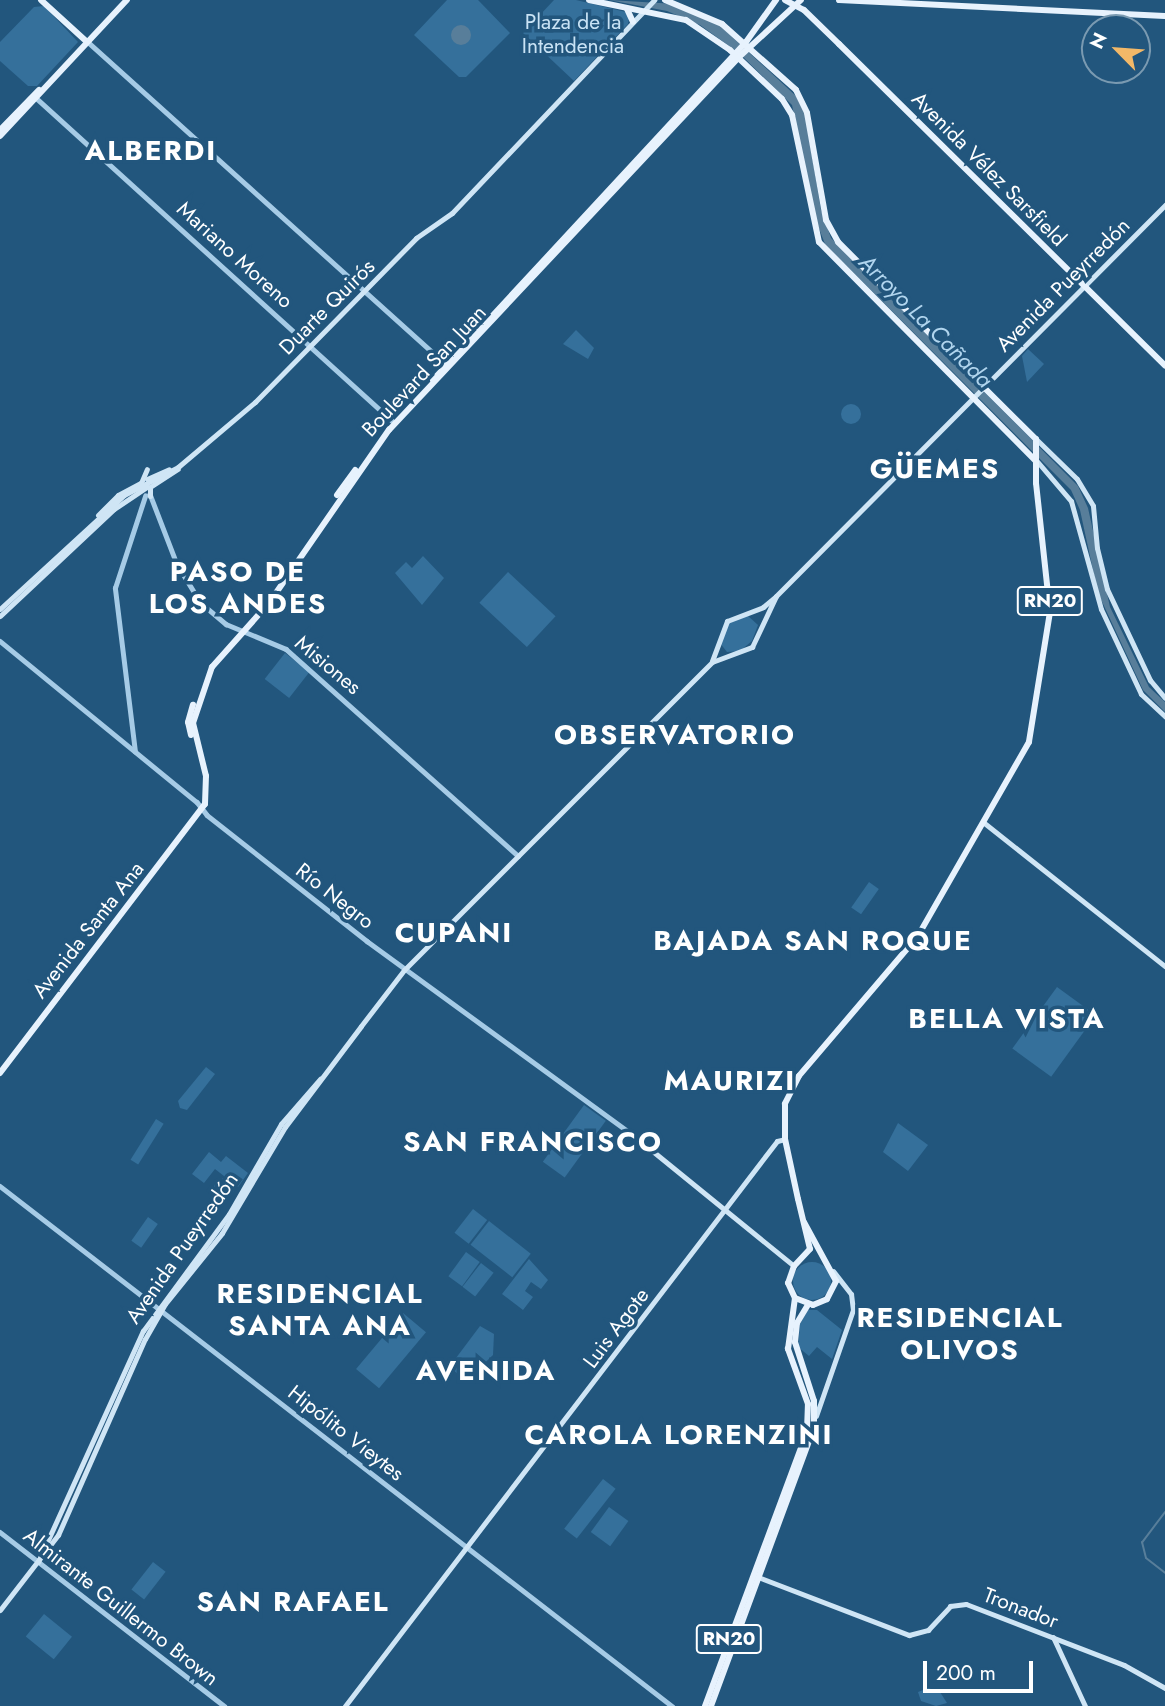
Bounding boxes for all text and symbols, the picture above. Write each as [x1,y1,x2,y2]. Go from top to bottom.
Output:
park label: Plaza de la Intendencia [522,9,624,59]
north arrow [1081,14,1151,84]
text: N [1083,28,1114,53]
street label: Avenida Vélez Sarsfield [907,87,1071,251]
district label: ALBERDI [86,134,216,168]
street label: Mariano Moreno [172,196,298,314]
street label: Avenida Pueyrredón [991,213,1135,357]
water label: Arroyo La Cañada [853,248,999,394]
street label: Duarte Quirós [274,254,380,360]
street label: Boulevard San Juan [357,300,491,442]
district label: GÜEMES [870,452,1000,486]
district label: PASO DE LOS ANDES [150,555,326,621]
road number: RN20 [1017,586,1083,616]
street label: Misiones [290,630,366,700]
district label: OBSERVATORIO [556,718,794,752]
street label: Avenida Santa Ana [27,857,149,1003]
street label: Río Negro [291,858,379,934]
district label: CUPANI [395,916,513,950]
district label: BAJADA SAN ROQUE [655,924,971,958]
district label: BELLA VISTA [910,1002,1104,1036]
district label: MAURIZI [665,1064,795,1098]
district label: SAN FRANCISCO [405,1125,661,1159]
street label: Avenida Pueyrredón [120,1168,244,1328]
district label: RESIDENCIAL SANTA ANA [218,1277,422,1343]
street label: Luis Agote [578,1283,654,1373]
district label: RESIDENCIAL OLIVOS [858,1301,1062,1367]
district label: AVENIDA [417,1354,555,1388]
street label: Hipólito Vieytes [283,1380,409,1486]
district label: CAROLA LORENZINI [526,1418,832,1452]
street label: Almirante Guillermo Brown [18,1523,224,1691]
street label: Tronador [980,1582,1062,1634]
district label: SAN RAFAEL [198,1585,388,1619]
road number: RN20 [696,1624,762,1654]
scale bar [927,1646,1037,1690]
text: 200 m [936,1658,996,1688]

